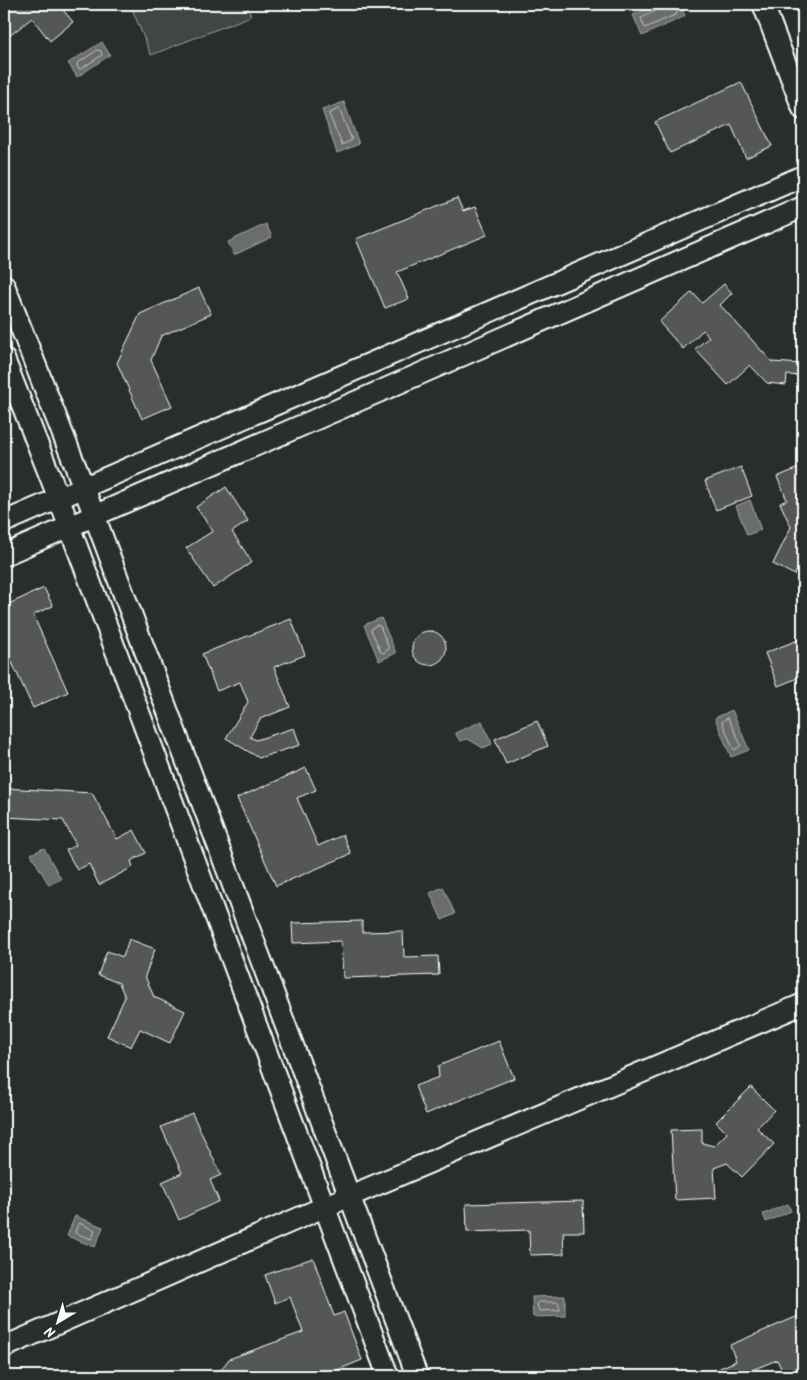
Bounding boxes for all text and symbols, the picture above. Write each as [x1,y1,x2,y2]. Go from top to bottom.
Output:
north arrow [32,1298,82,1348]
text: N [40,1320,61,1343]

